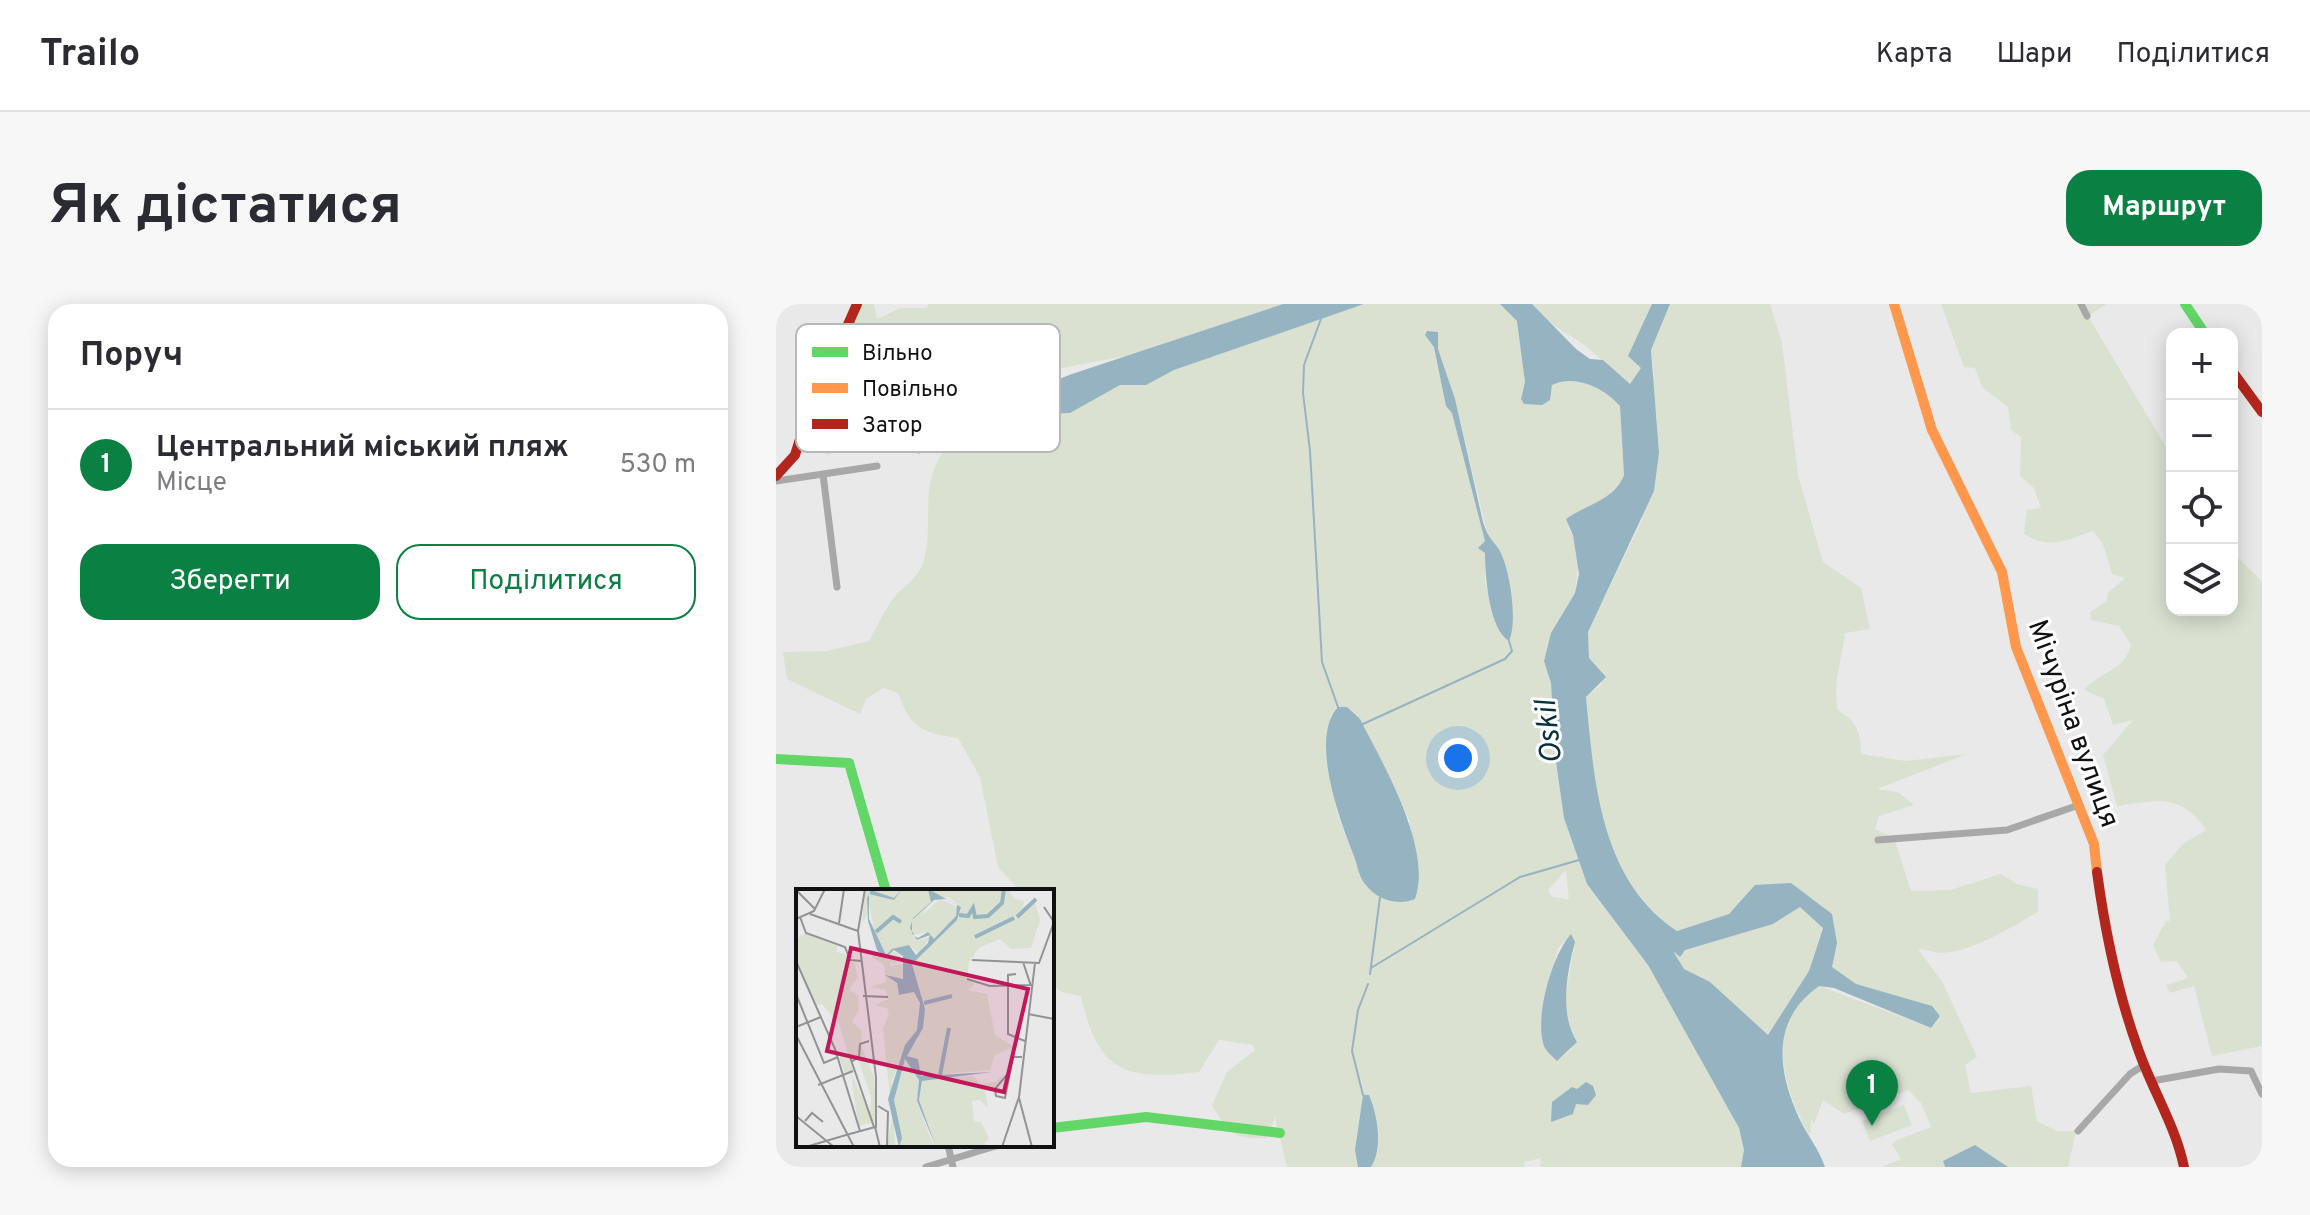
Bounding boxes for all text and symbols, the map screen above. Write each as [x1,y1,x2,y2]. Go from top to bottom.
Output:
text: Trailo [40,31,140,80]
text: Карта [1876,37,1952,73]
text: Шари [1996,37,2072,73]
text: Поділитися [2116,37,2270,73]
button: Маршрут [2066,170,2262,246]
text: Як дістатися [48,173,402,243]
legend [796,324,1060,452]
map controls [2166,328,2238,616]
button: + [2166,328,2238,400]
text: Поруч [80,335,183,378]
text: Вільно [862,341,933,368]
text: Повільно [862,377,958,404]
button: − [2166,400,2238,472]
text: Затор [862,413,922,440]
text: Центральний міський пляж [156,430,569,467]
text: 1 [101,449,111,482]
text: 530 m [620,449,696,482]
text: Місце [156,467,227,500]
button: locate [2166,472,2238,544]
button: Зберегти [80,544,380,620]
button: Поділитися [396,544,696,620]
button: layers [2166,544,2238,616]
street label: Мічуріна вулиця [2018,615,2126,833]
water label: Oskil [1529,697,1572,766]
your location [1438,738,1478,778]
inset map [796,889,1054,1147]
pin: 1 [1846,1060,1898,1126]

